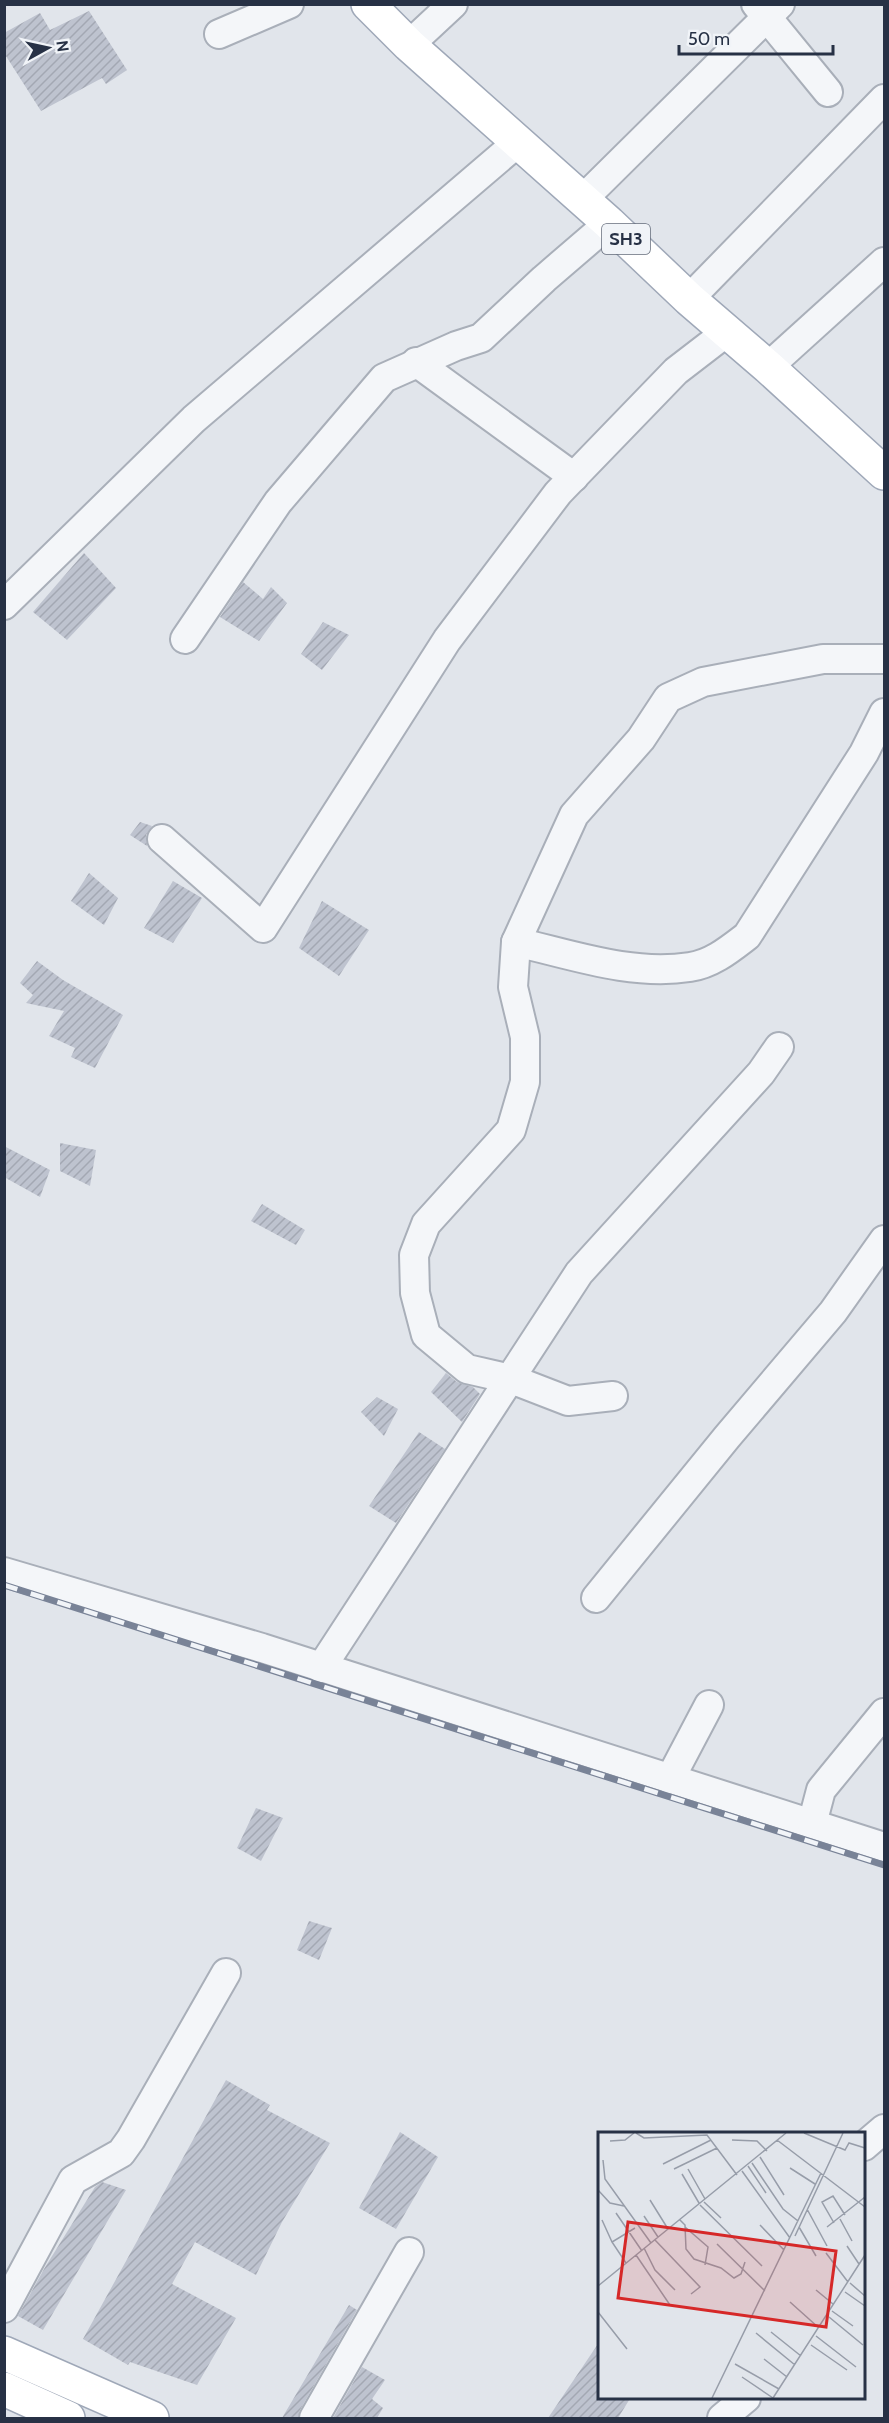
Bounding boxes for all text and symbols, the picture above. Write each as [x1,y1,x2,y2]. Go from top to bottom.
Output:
north arrow [18,18,78,78]
scale bar [679,18,834,56]
text: 50 m [688,28,730,50]
text: N [52,39,73,53]
road number: SH3 [602,224,650,254]
inset map [598,2132,865,2399]

